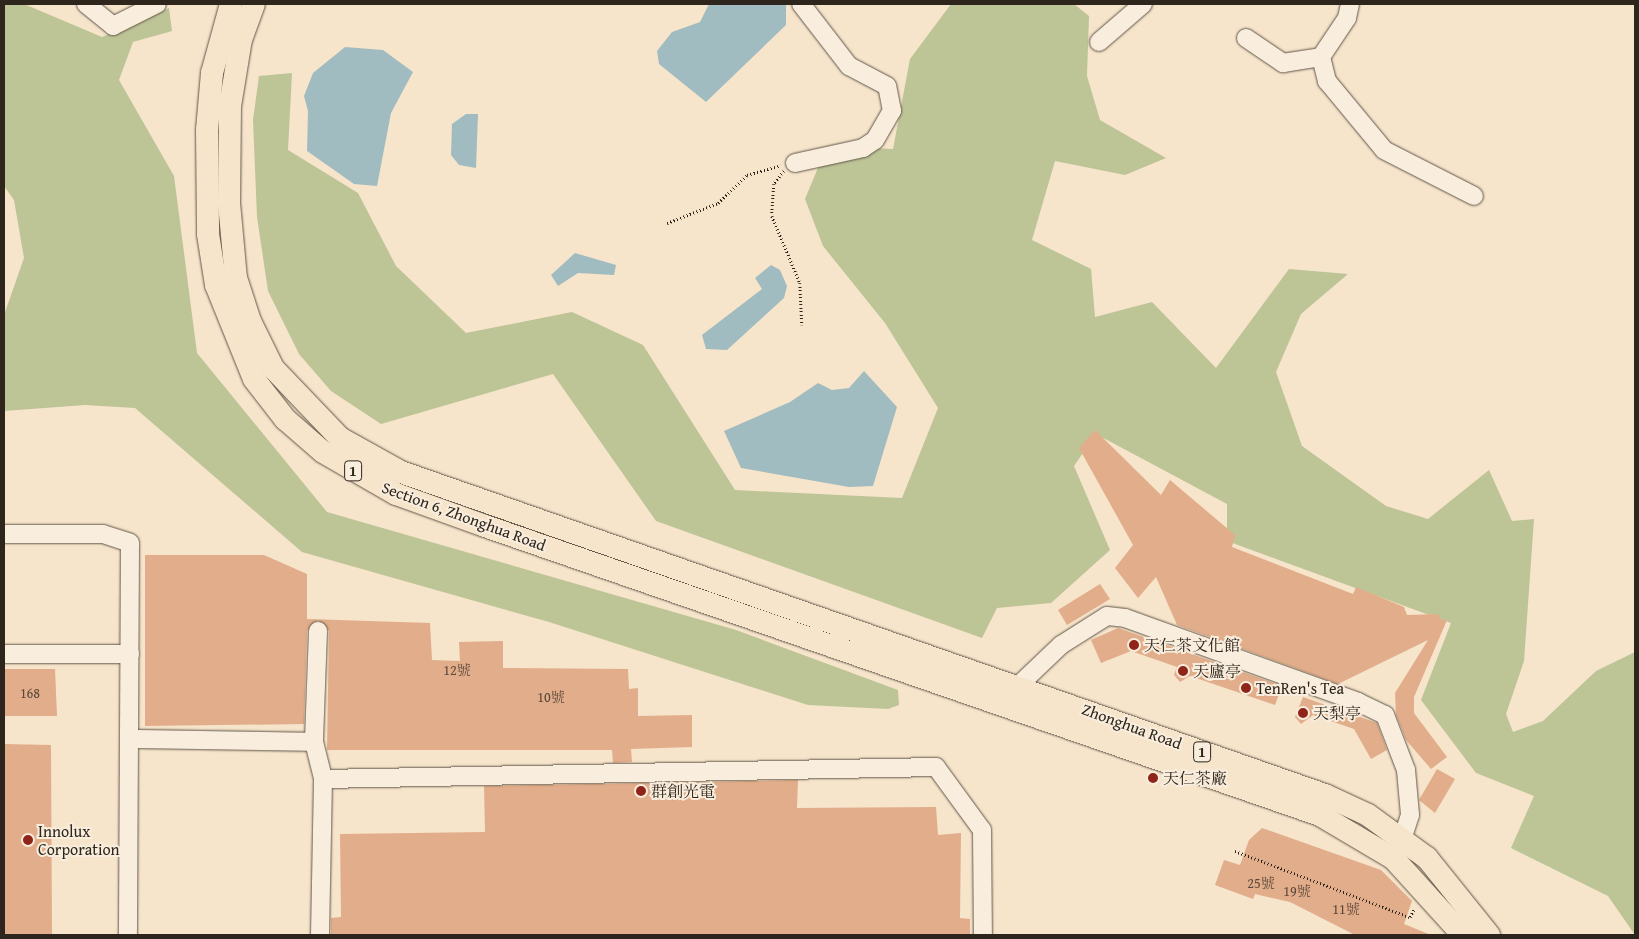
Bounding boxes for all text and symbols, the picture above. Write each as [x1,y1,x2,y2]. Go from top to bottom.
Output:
road number: 1 [343,458,363,484]
street label: Section 6, Zhonghua Road [379,477,549,555]
place label: 天仁茶文化館 [1144,635,1240,655]
marker: 天仁茶文化館 [1128,639,1140,651]
place label: 天廬亭 [1193,661,1241,681]
house number: 12號 [443,662,471,678]
marker: 天廬亭 [1177,665,1189,677]
place label: TenRen's Tea [1256,678,1344,698]
marker: TenRen's Tea [1240,682,1252,694]
house number: 168 [20,685,40,701]
house number: 10號 [537,689,565,705]
street label: Zhonghua Road [1079,699,1185,753]
place label: 天梨亭 [1313,703,1361,723]
marker: 天梨亭 [1297,707,1309,719]
road number: 1 [1192,740,1212,764]
place label: 天仁茶廠 [1163,768,1227,788]
marker: 天仁茶廠 [1147,772,1159,784]
place label: 群創光電 [651,781,715,801]
marker: 群創光電 [635,785,647,797]
place label: Innolux Corporation [38,821,120,859]
marker: Innolux Corporation [22,834,34,846]
house number: 25號 [1247,875,1275,891]
house number: 19號 [1283,883,1311,899]
house number: 11號 [1332,901,1360,917]

